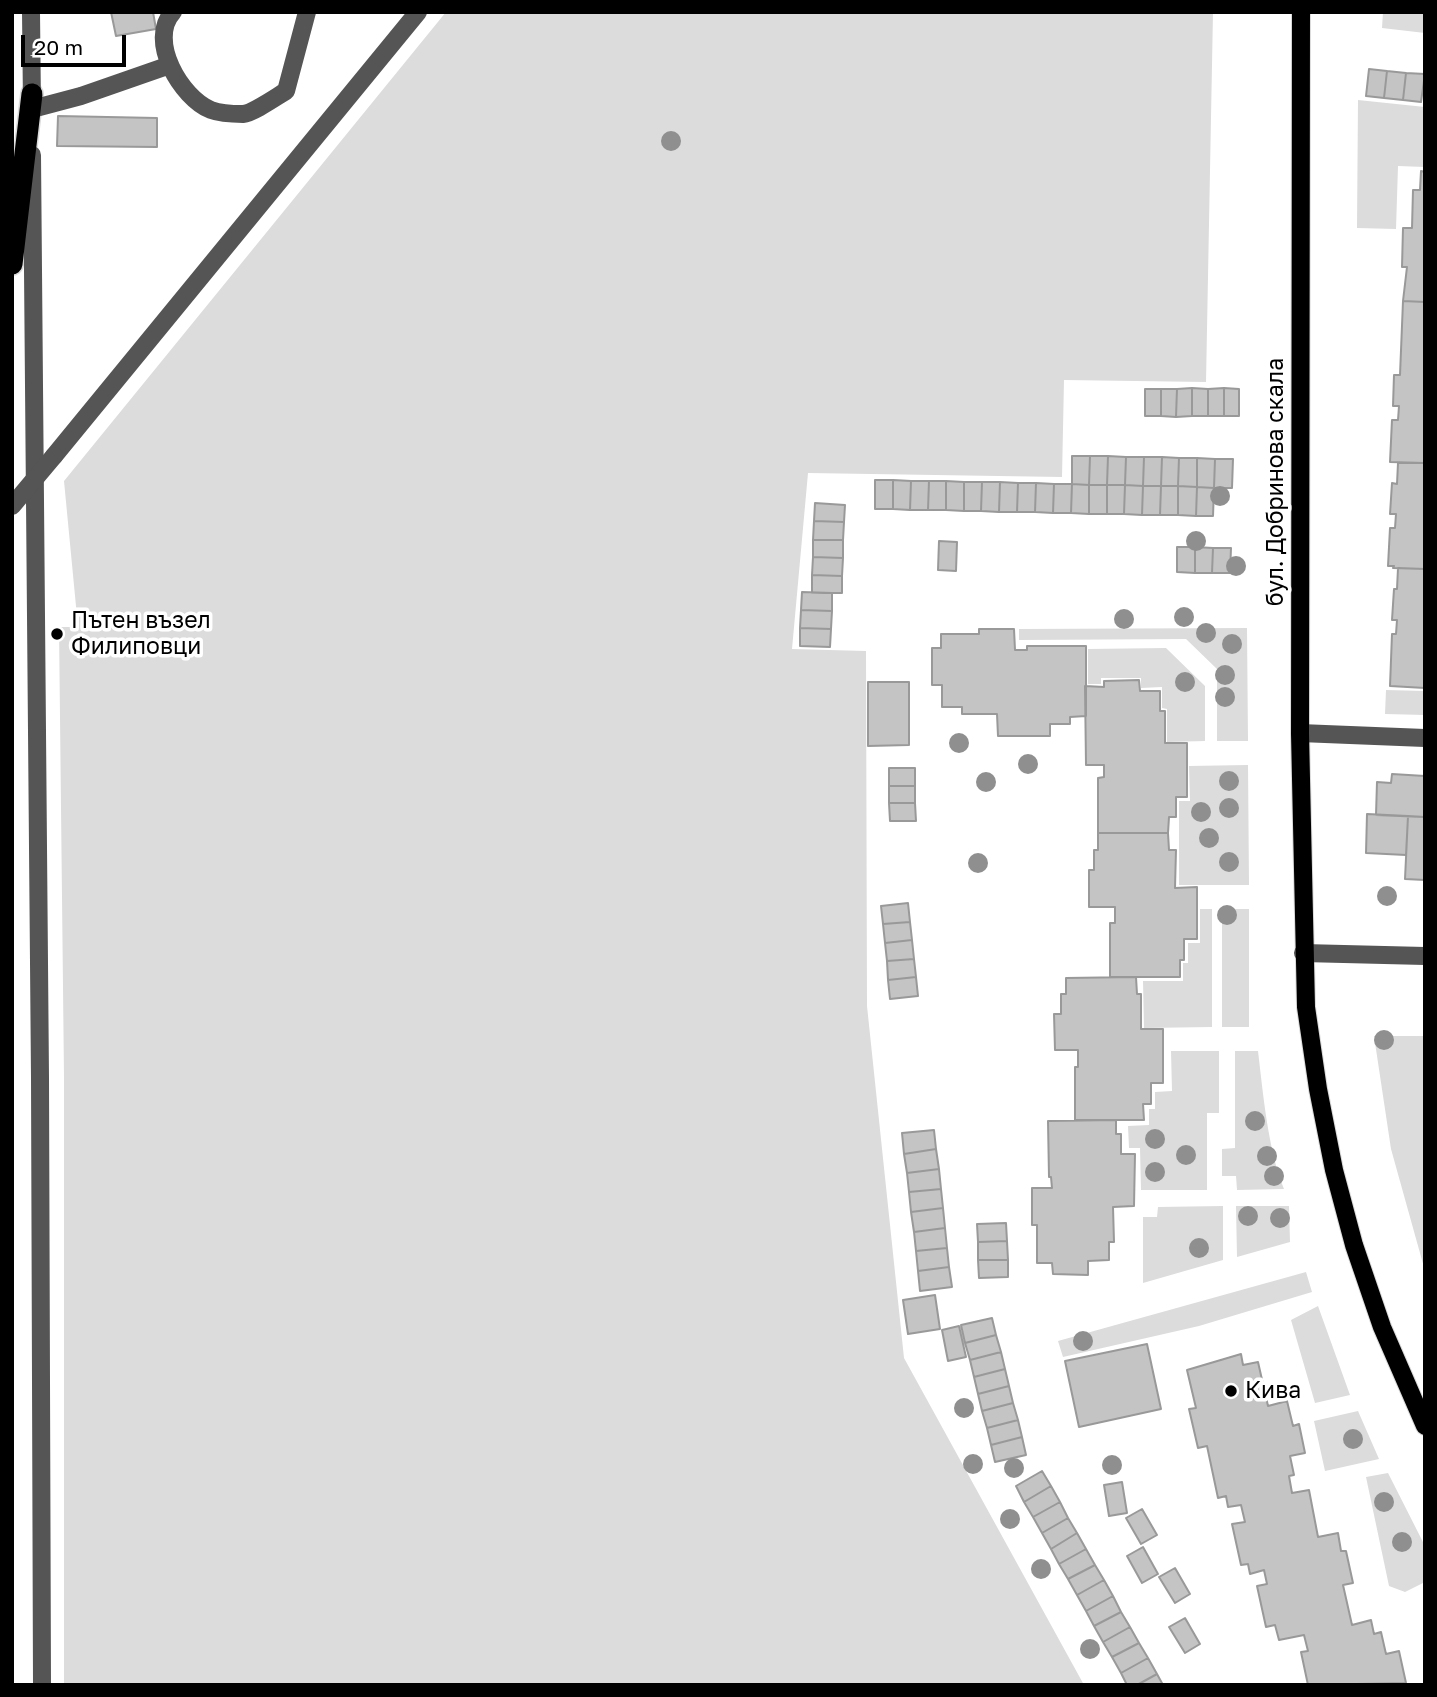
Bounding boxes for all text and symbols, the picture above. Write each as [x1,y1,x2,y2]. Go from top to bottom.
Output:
scale bar [24,21,130,65]
text: 20 m [34,34,83,60]
street label: бул. Добринова скала [1262,358,1290,606]
place label: Пътен възел Филиповци [71,607,211,661]
marker: Пътен възел Филиповци [49,626,65,642]
place label: Кива [1245,1377,1301,1405]
marker: Кива [1223,1383,1239,1399]

